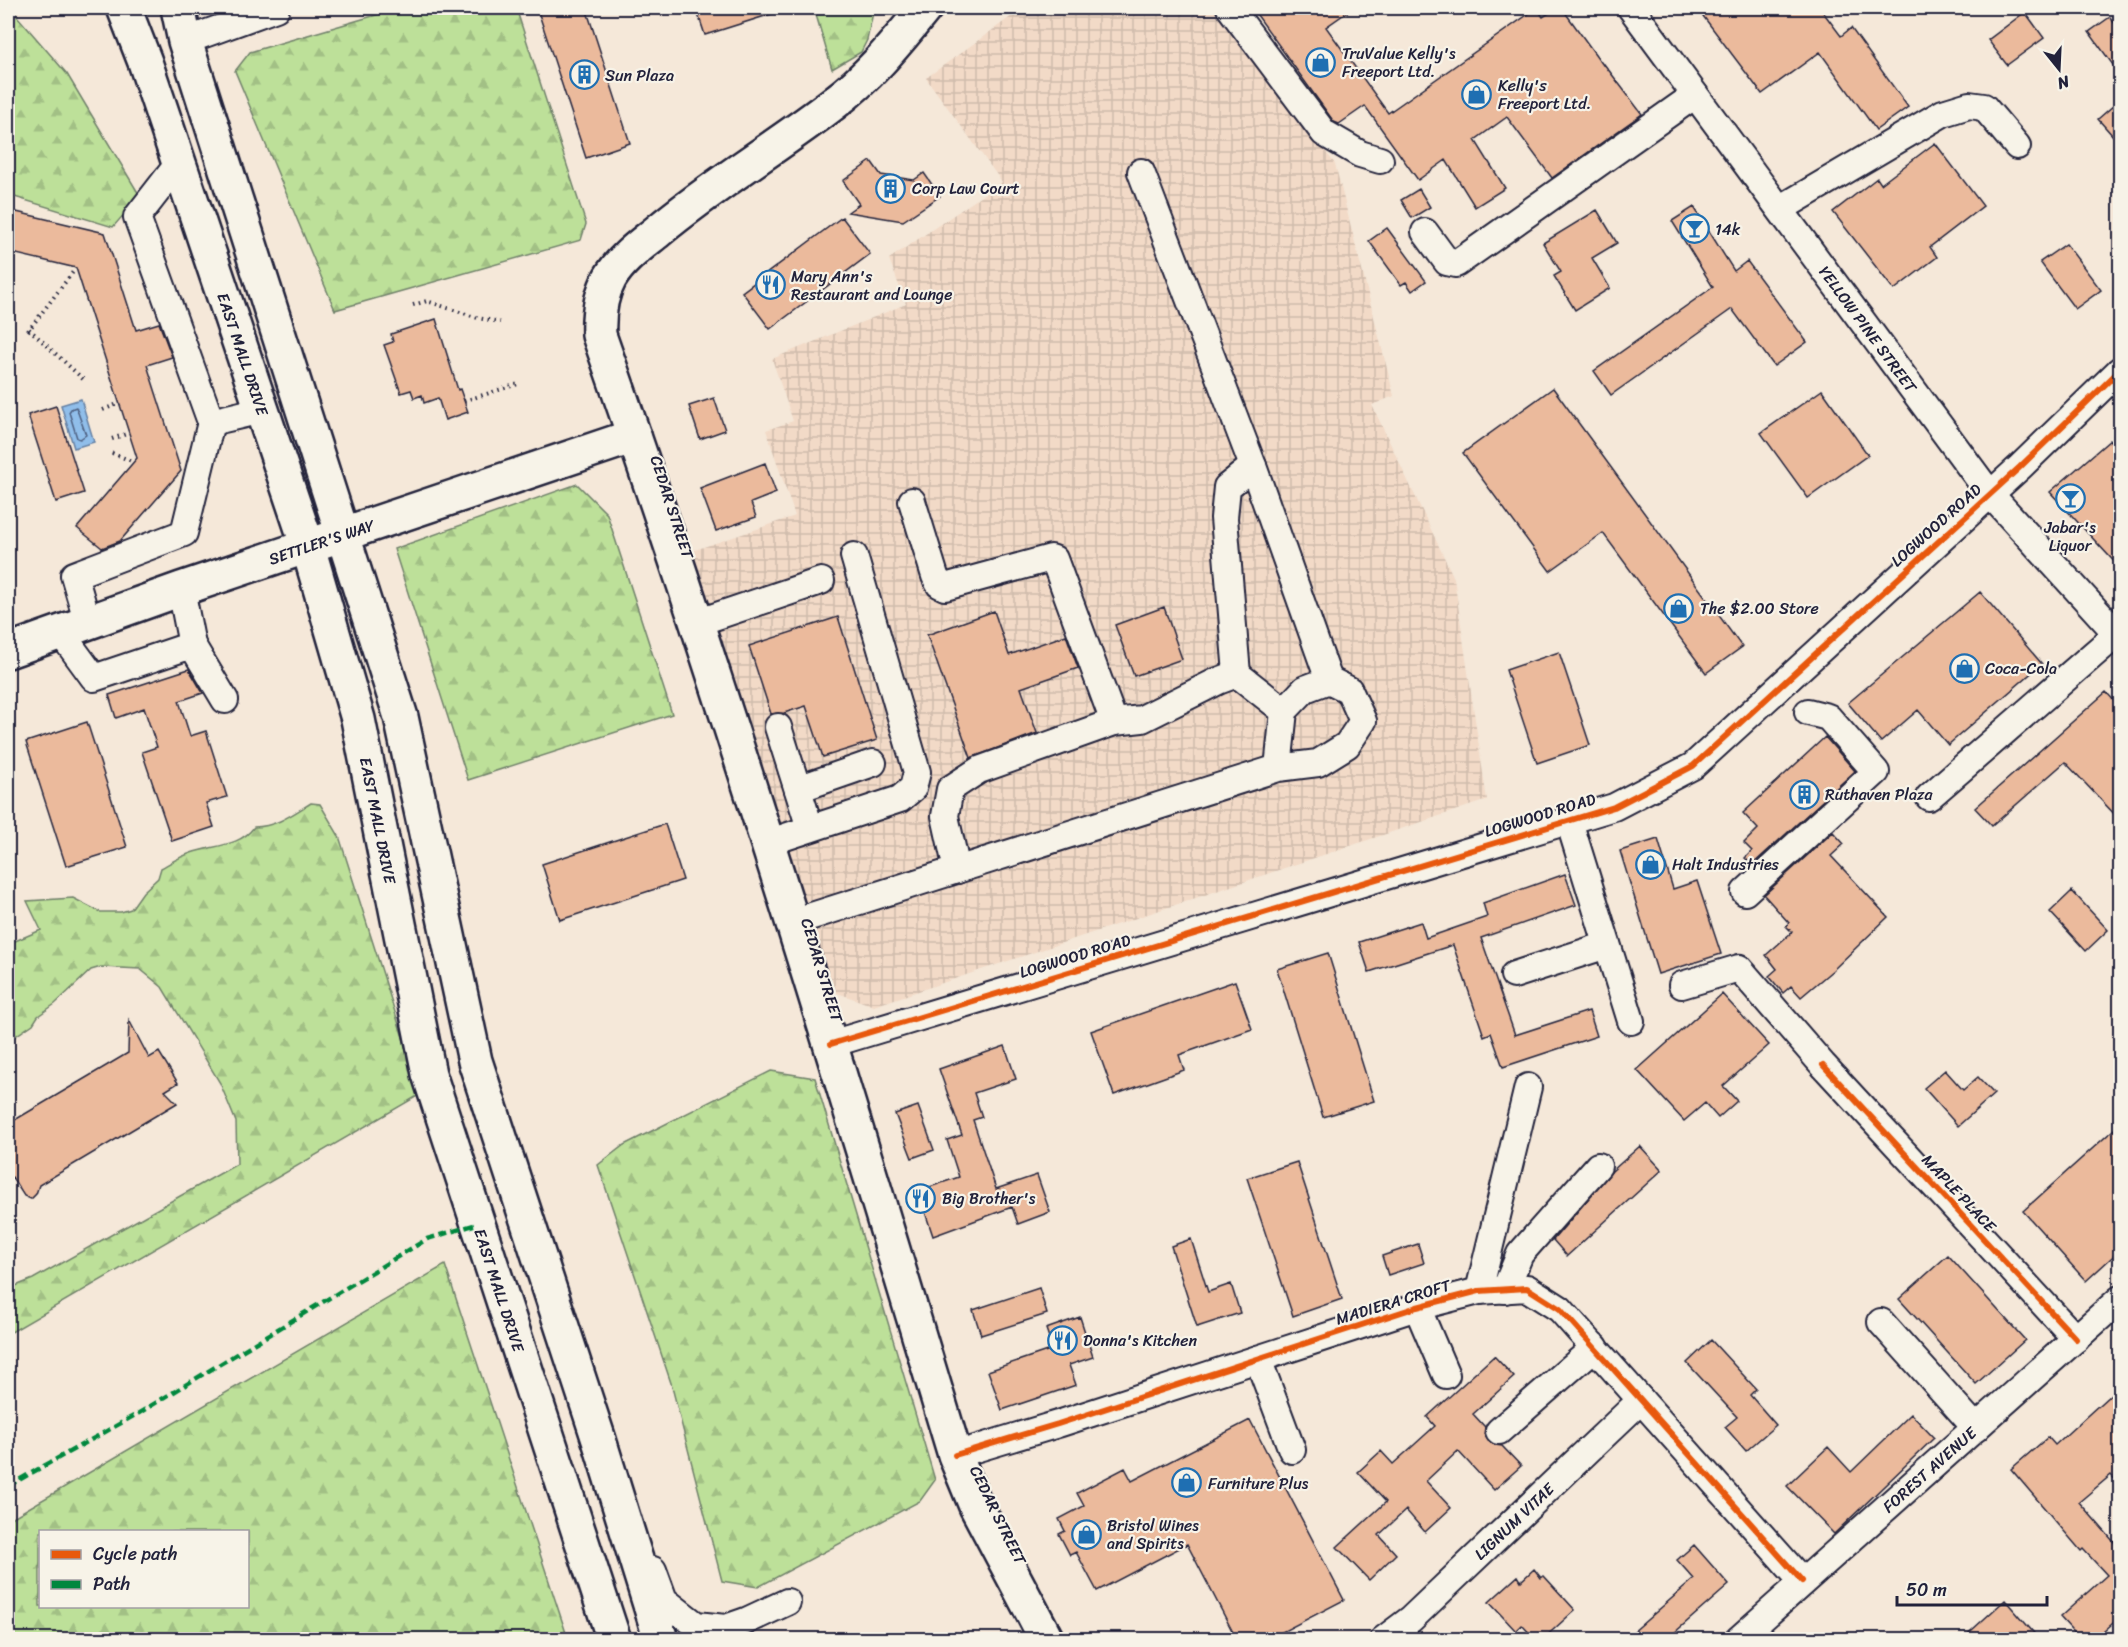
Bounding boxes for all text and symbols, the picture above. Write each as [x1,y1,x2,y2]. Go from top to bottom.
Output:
place label: TruValue Kelly's Freeport Ltd. [1342,39,1456,86]
north arrow [2029,39,2089,99]
shop icon: TruValue Kelly's Freeport Ltd. [1305,46,1337,78]
building icon: Sun Plaza [568,59,600,91]
place label: Sun Plaza [605,61,674,90]
text: N [2053,67,2074,99]
place label: Kelly's Freeport Ltd. [1498,71,1591,118]
shop icon: Kelly's Freeport Ltd. [1461,78,1493,110]
building icon: Corp Law Court [875,172,907,204]
place label: Corp Law Court [912,174,1020,203]
bar icon: 14k [1678,213,1710,245]
place label: 14k [1715,215,1741,244]
street label: YELLOW PINE STREET [1811,259,1926,400]
place label: Mary Ann's Restaurant and Lounge [791,262,952,309]
restaurant icon: Mary Ann's Restaurant and Lounge [754,269,786,301]
street label: EAST MALL DRIVE [209,289,278,421]
street label: CEDAR STREET [642,452,703,564]
street label: LOGWOOD ROAD [1884,475,1989,574]
bar icon: Jabar's Liquor [2054,483,2086,515]
street label: SETTLER'S WAY [264,510,379,573]
place label: Jabar's Liquor [2043,513,2096,560]
shop icon: The $2.00 Store [1663,592,1695,624]
place label: The $2.00 Store [1700,594,1819,623]
shop icon: Coca-Cola [1948,652,1980,684]
place label: Coca-Cola [1985,654,2057,683]
street label: EAST MALL DRIVE [351,754,405,887]
building icon: Ruthaven Plaza [1788,778,1820,810]
place label: Ruthaven Plaza [1825,780,1934,809]
street label: LOGWOOD ROAD [1481,784,1600,846]
shop icon: Halt Industries [1635,848,1667,880]
place label: Halt Industries [1672,850,1780,879]
street label: CEDAR STREET [792,914,852,1027]
street label: LOGWOOD ROAD [1016,925,1135,987]
street label: MAPLE PLACE [1915,1147,2004,1240]
restaurant icon: Big Brother's [905,1182,937,1214]
place label: Big Brother's [942,1184,1036,1213]
street label: EAST MALL DRIVE [466,1224,534,1357]
street label: MADIERA CROFT [1332,1270,1455,1333]
restaurant icon: Donna's Kitchen [1046,1324,1078,1356]
place label: Donna's Kitchen [1083,1326,1197,1355]
street label: FOREST AVENUE [1875,1418,1984,1520]
street label: CEDAR STREET [961,1460,1035,1571]
shop icon: Furniture Plus [1171,1467,1203,1499]
place label: Furniture Plus [1208,1469,1309,1498]
street label: LIGNUM VITAE [1467,1474,1562,1567]
place label: Bristol Wines and Spirits [1107,1511,1199,1558]
shop icon: Bristol Wines and Spirits [1070,1518,1102,1550]
legend [39,1530,249,1608]
text: Cycle path [93,1538,177,1570]
text: Path [93,1568,130,1600]
scale bar [1897,1569,2047,1607]
text: 50 m [1906,1574,1947,1606]

